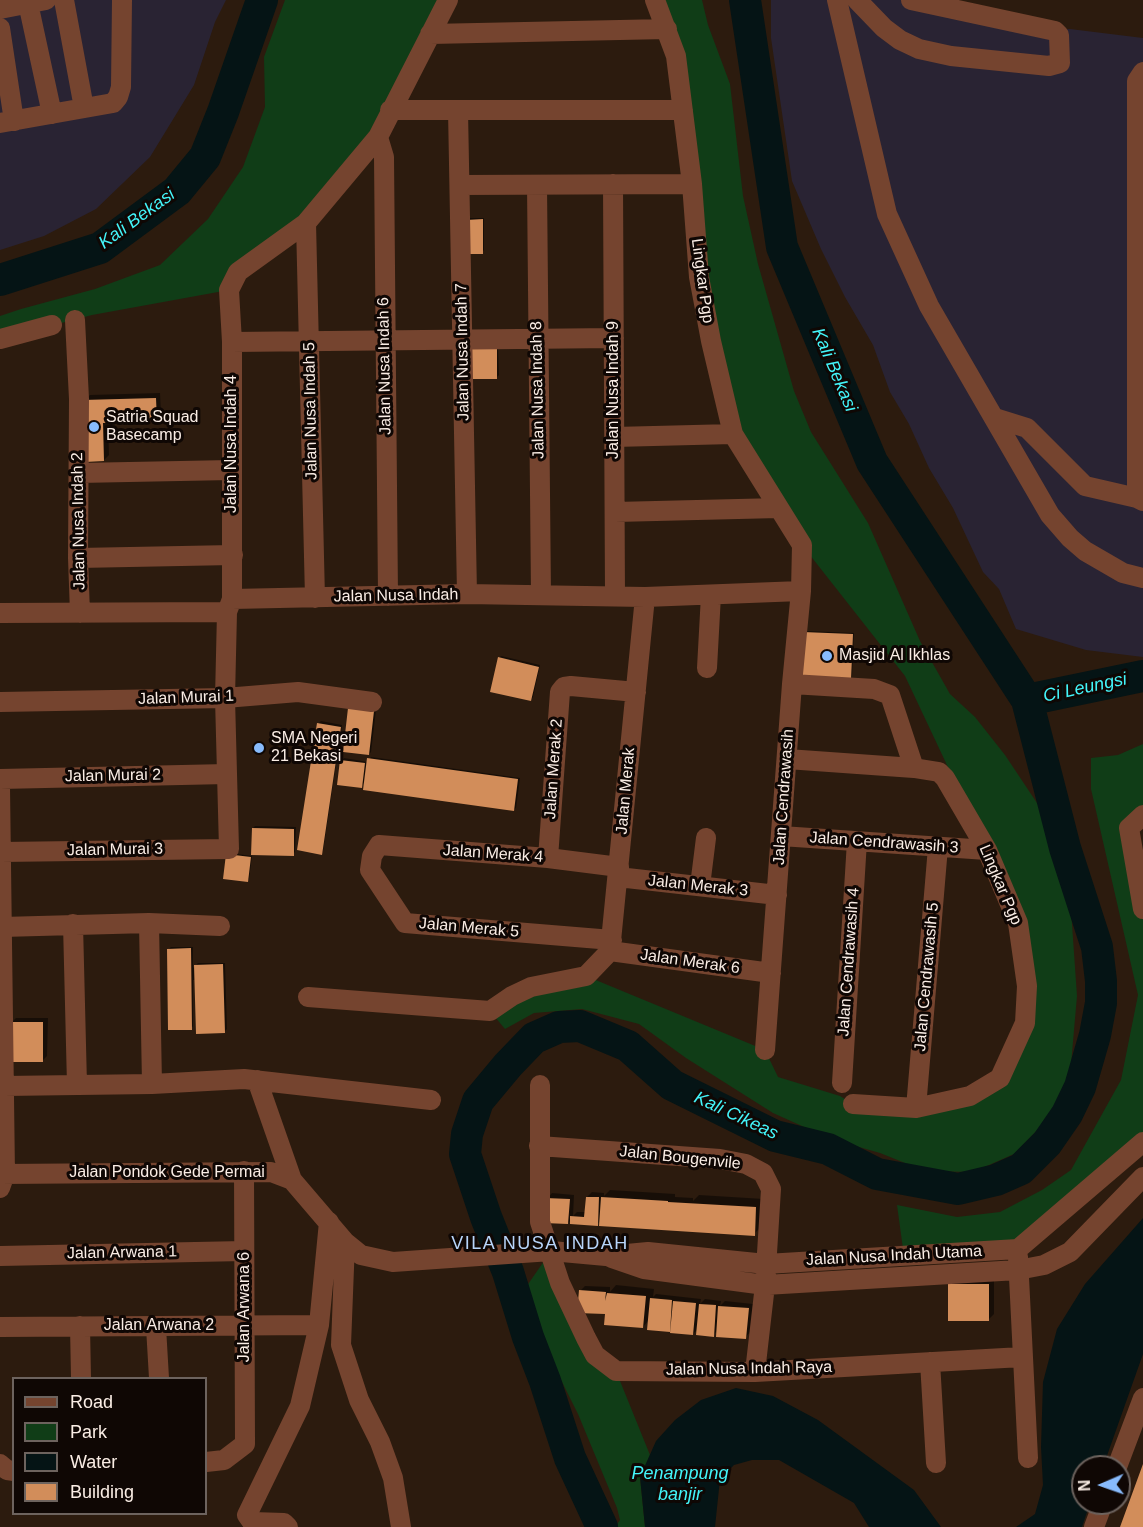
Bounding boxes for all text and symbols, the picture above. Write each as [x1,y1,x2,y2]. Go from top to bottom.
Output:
water label: Kali Bekasi [95,184,179,254]
street label: Lingkar Pgp [687,237,717,325]
street label: Jalan Nusa Indah 7 [452,283,474,421]
street label: Jalan Nusa Indah 6 [374,297,396,435]
street label: Jalan Nusa Indah 8 [527,321,549,459]
street label: Jalan Nusa Indah 9 [604,321,624,459]
water label: Kali Bekasi [807,325,861,415]
street label: Jalan Nusa Indah 5 [300,342,322,480]
street label: Jalan Nusa Indah 4 [222,375,242,513]
place label: Satria Squad Basecamp [106,408,199,446]
marker: Satria Squad Basecamp [87,420,101,434]
street label: Jalan Nusa Indah 2 [68,452,90,590]
street label: Jalan Nusa Indah [334,585,458,607]
place label: Masjid Al Ikhlas [839,646,950,666]
marker: Masjid Al Ikhlas [820,649,834,663]
water label: Ci Leungsi [1041,669,1129,707]
street label: Jalan Murai 1 [138,687,234,709]
street label: Jalan Merak 2 [541,718,567,820]
street label: Jalan Cendrawasih [770,728,798,866]
place label: SMA Negeri 21 Bekasi [271,729,357,767]
marker: SMA Negeri 21 Bekasi [252,741,266,755]
street label: Jalan Merak [613,747,639,835]
street label: Jalan Murai 2 [65,766,161,786]
street label: Jalan Cendrawasih 3 [809,828,959,858]
street label: Jalan Murai 3 [67,840,163,860]
street label: Jalan Merak 4 [442,841,544,867]
street label: Lingkar Pgp [974,842,1026,928]
street label: Jalan Merak 3 [647,871,749,901]
street label: Jalan Cendrawasih 4 [834,887,864,1037]
street label: Jalan Cendrawasih 5 [911,902,943,1052]
street label: Jalan Merak 5 [418,914,520,942]
street label: Jalan Merak 6 [639,946,741,978]
water label: Kali Cikeas [691,1087,781,1145]
street label: Jalan Bougenvile [618,1142,742,1174]
street label: Jalan Pondok Gede Permai [69,1163,265,1183]
district label: VILA NUSA INDAH [451,1233,629,1255]
street label: Jalan Arwana 1 [67,1242,177,1264]
street label: Jalan Nusa Indah Utama [806,1242,982,1270]
street label: Jalan Arwana 6 [235,1252,255,1362]
street label: Jalan Arwana 2 [104,1316,214,1336]
street label: Jalan Nusa Indah Raya [666,1358,832,1380]
legend [12,1377,207,1515]
text: Road [70,1392,113,1412]
text: Park [70,1422,107,1442]
text: Water [70,1452,117,1472]
north arrow [1071,1455,1131,1515]
water label: Penampung banjir [631,1463,729,1506]
text: N [1076,1480,1093,1492]
text: Building [70,1482,134,1502]

